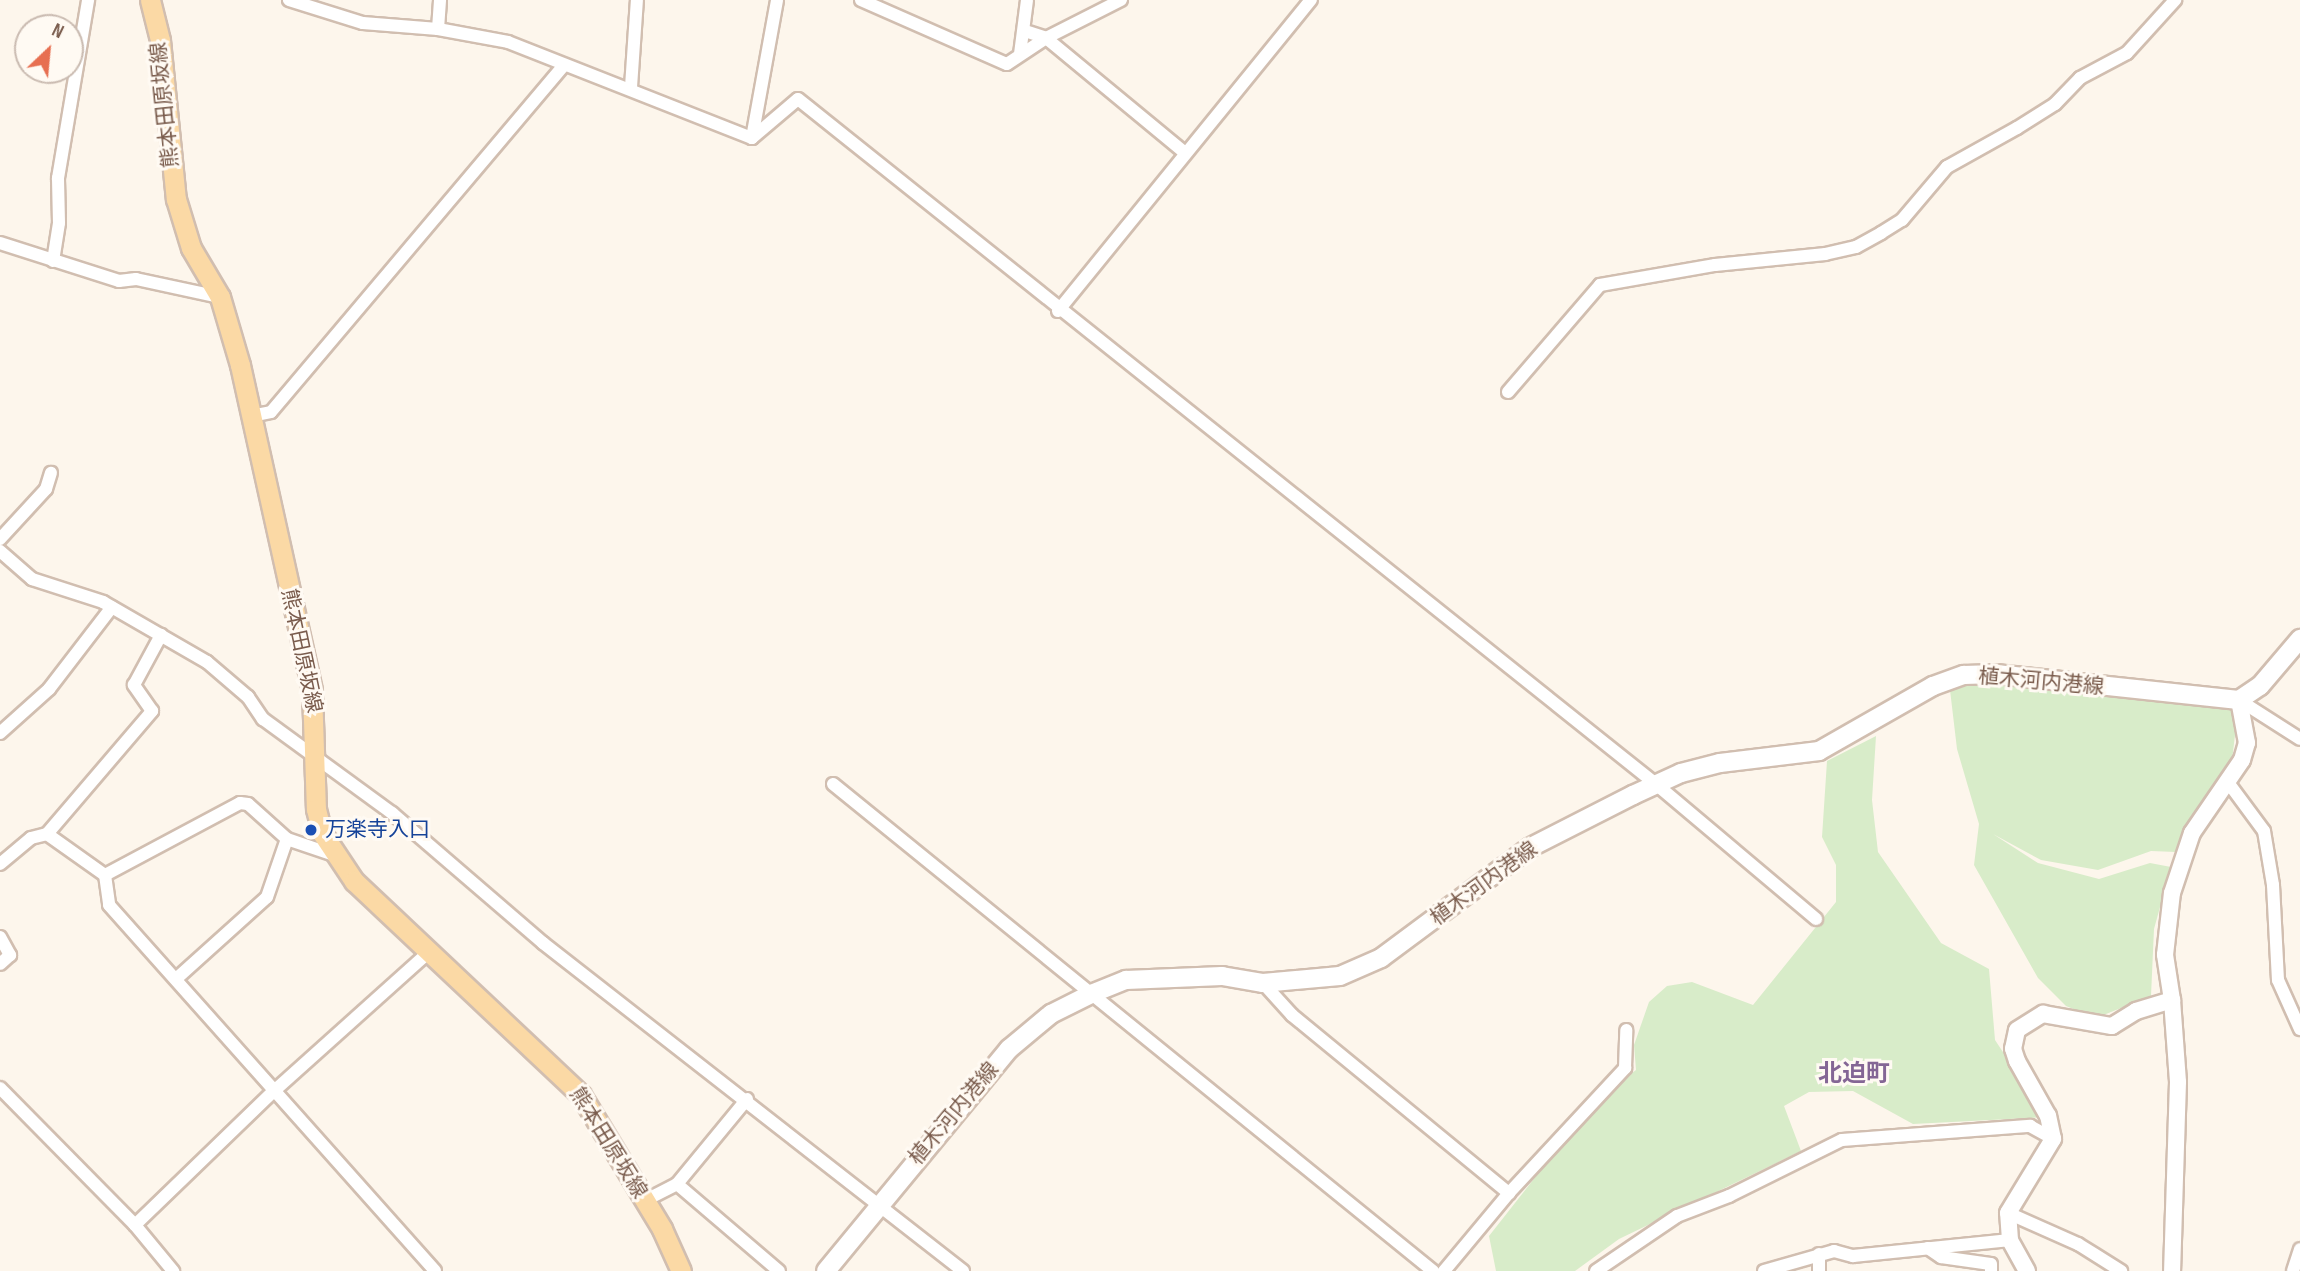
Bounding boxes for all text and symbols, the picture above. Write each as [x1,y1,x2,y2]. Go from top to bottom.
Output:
north arrow [14,14,84,84]
text: N [48,19,67,44]
street label: 熊本田原坂線 [146,41,184,169]
street label: 熊本田原坂線 [276,587,326,715]
street label: 植木河内港線 [1977,664,2105,700]
place label: 万楽寺入口 [325,817,430,843]
marker: 万楽寺入口 [303,822,319,838]
street label: 植木河内港線 [1426,837,1542,931]
street label: 植木河内港線 [904,1058,1004,1170]
district label: 北迫町 [1818,1060,1890,1088]
street label: 熊本田原坂線 [564,1083,652,1203]

